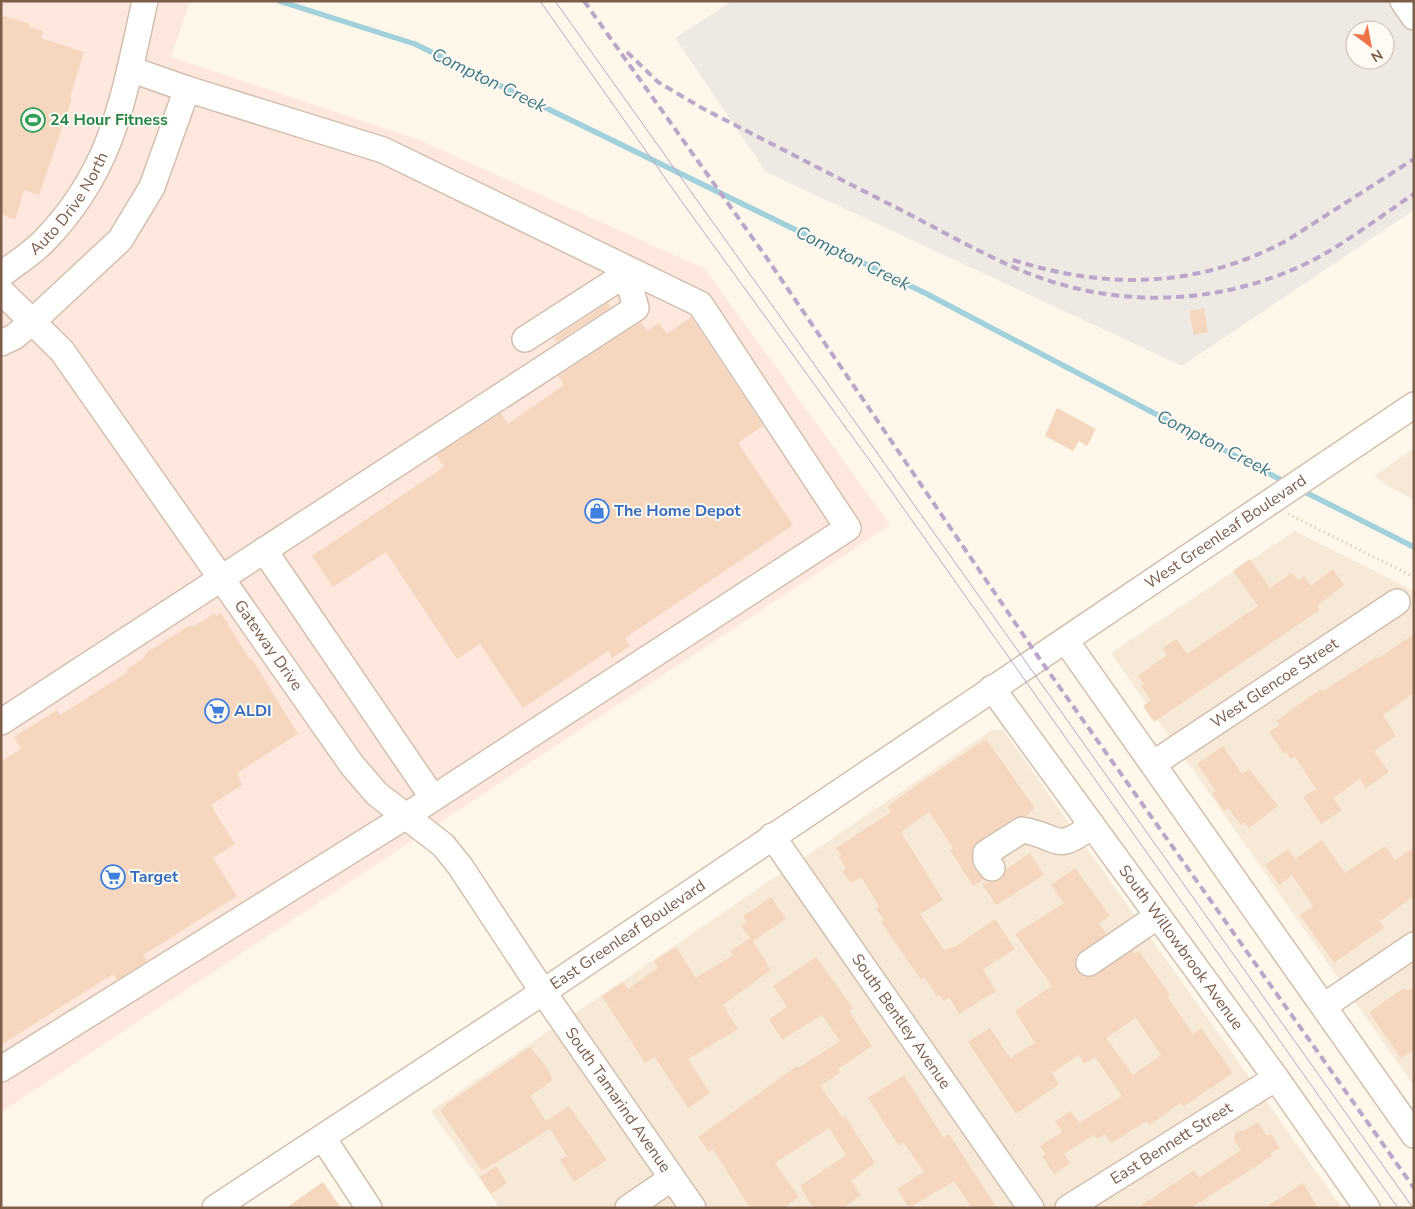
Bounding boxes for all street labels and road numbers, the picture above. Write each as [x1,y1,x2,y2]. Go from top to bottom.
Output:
street label: Auto Drive North [25,149,114,260]
street label: West Greenleaf Boulevard [1141,470,1311,594]
street label: Gateway Drive [229,596,308,695]
street label: West Glencoe Street [1207,633,1343,734]
street label: South Willowbrook Avenue [1114,861,1248,1034]
street label: East Greenleaf Boulevard [546,875,710,995]
street label: South Bentley Avenue [846,949,956,1094]
street label: South Tamarind Avenue [560,1023,676,1177]
street label: East Bennett Street [1106,1097,1237,1190]

